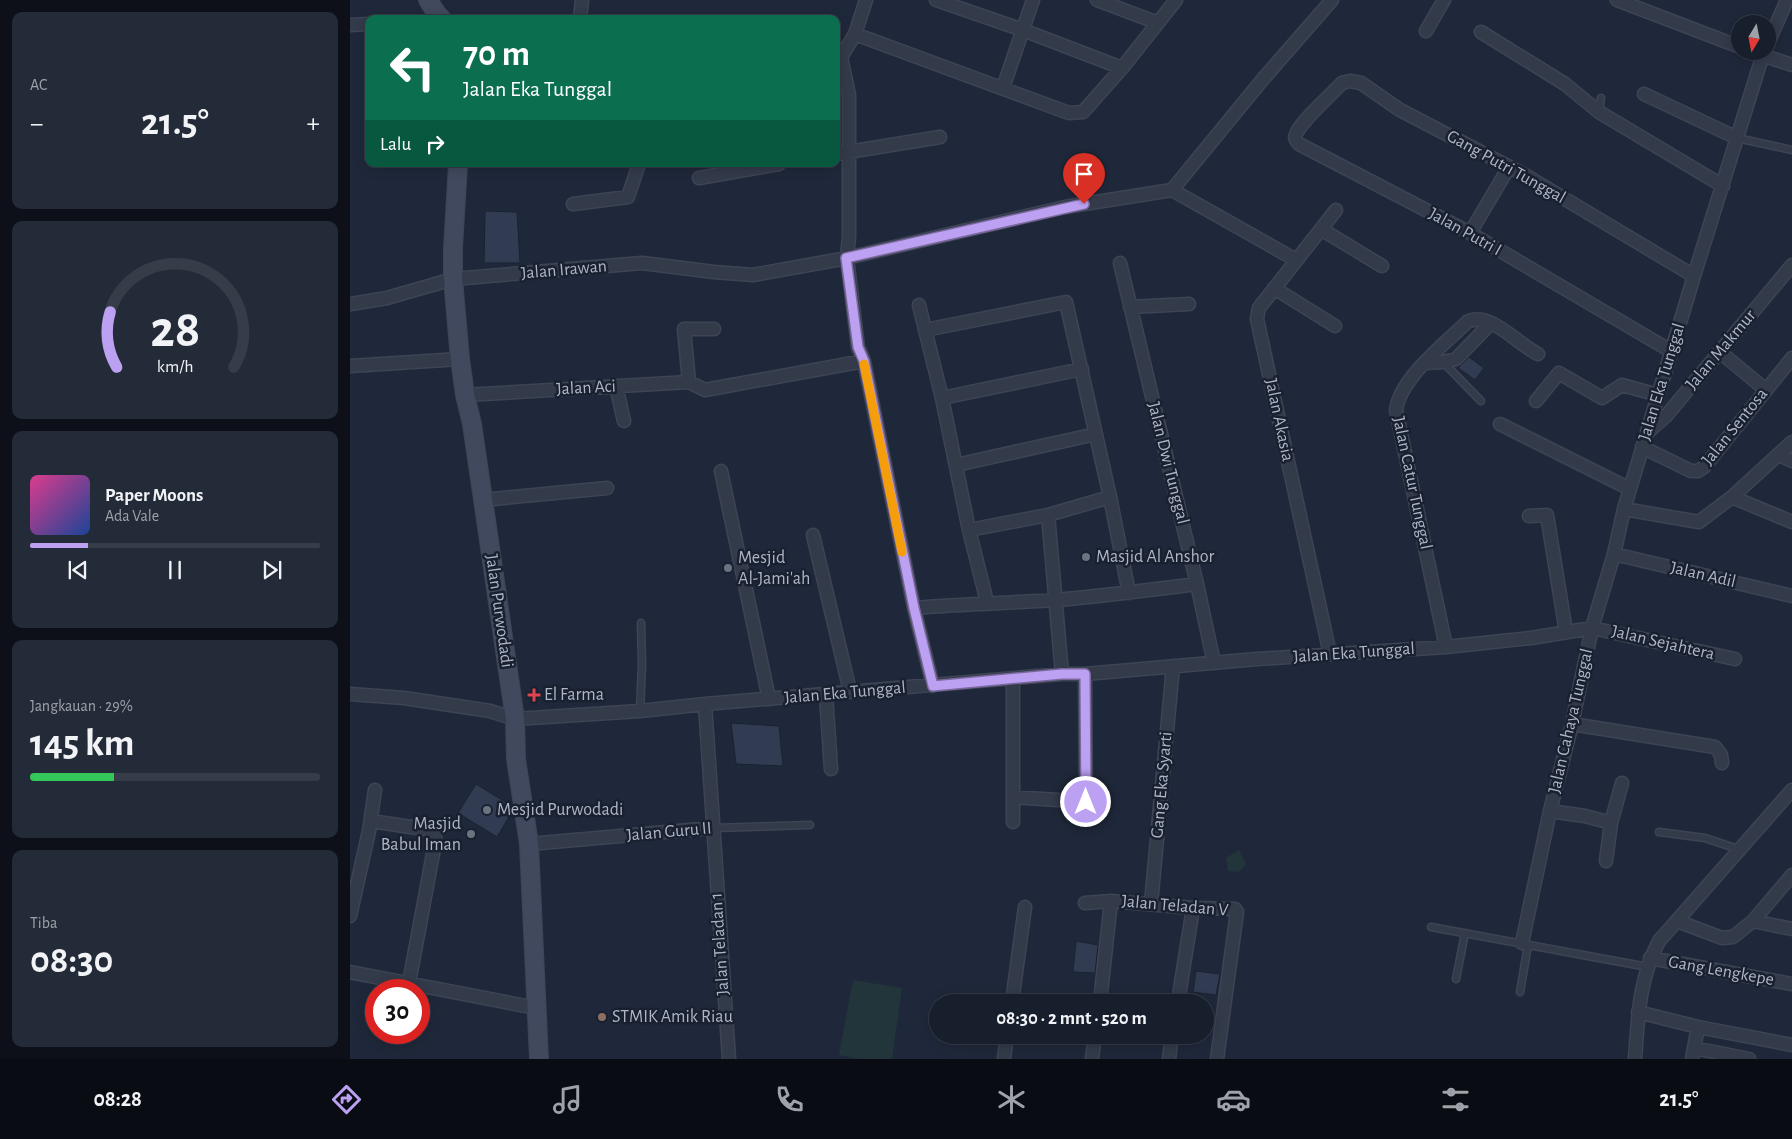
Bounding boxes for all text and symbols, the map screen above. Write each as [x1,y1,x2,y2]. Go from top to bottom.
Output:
north arrow [1731,15,1776,60]
map controls [1731,15,1776,60]
icon: left [380,35,445,100]
text: 70 m [463,37,530,72]
text: AC [30,77,47,93]
text: Jalan Eka Tunggal [463,78,612,100]
text: 21.5° [141,104,209,142]
text: − [30,110,43,138]
text: + [307,110,320,138]
street label: Gang Putri Tunggal [1444,127,1568,207]
icon: right [421,130,449,158]
text: Lalu [380,135,411,154]
pin [1063,153,1105,204]
icon: arrive [1070,160,1098,188]
street label: Jalan Putri I [1425,205,1505,259]
street label: Jalan Irawan [520,257,608,283]
text: 28 [150,304,200,356]
street label: Jalan Makmur [1683,306,1760,393]
street label: Jalan Eka Tunggal [1636,321,1688,443]
text: km/h [157,358,193,376]
street label: Jalan Aci [556,377,616,399]
street label: Jalan Akasia [1261,377,1297,463]
street label: Jalan Sentosa [1699,385,1771,469]
street label: Jalan Dwi Tunggal [1144,400,1192,526]
street label: Jalan Catur Tunggal [1389,415,1435,551]
text: Paper Moons [105,486,203,505]
text: Ada Vale [105,508,159,524]
place label: Masjid Al Anshor [1096,548,1214,566]
place label: Mesjid Al-Jami'ah [738,549,810,588]
marker: Masjid Al Anshor [1080,551,1092,563]
street label: Jalan Purwodadi [482,553,516,669]
icon: previous [64,556,92,584]
icon: pause [161,556,189,584]
icon: next [258,556,286,584]
street label: Jalan Adil [1669,559,1737,591]
marker: Mesjid Al-Jami'ah [722,562,734,574]
street label: Jalan Sejahtera [1610,622,1716,664]
street label: Jalan Eka Tunggal [1293,640,1415,666]
street label: Jalan Cahaya Tunggal [1546,647,1596,795]
street label: Jalan Eka Tunggal [783,679,907,707]
place label: El Farma [544,686,604,704]
marker: El Farma [528,689,540,701]
text: Jangkauan · 29% [30,698,133,714]
text: 145 km [30,725,134,763]
street label: Gang Eka Syarti [1148,731,1176,839]
position arrow [1059,775,1111,827]
place label: Mesjid Purwodadi [497,801,623,819]
marker: Mesjid Purwodadi [481,804,493,816]
place label: Masjid Babul Iman [381,815,461,854]
street label: Jalan Guru II [626,819,712,845]
marker: Masjid Babul Iman [465,828,477,840]
street label: Jalan Teladan 1 [707,892,733,996]
street label: Jalan Teladan V [1121,892,1230,920]
text: Tiba [30,915,57,931]
text: 08:30 [30,942,113,980]
street label: Gang Lengkepe [1667,953,1775,989]
speed limit sign: 30 [365,979,430,1044]
place label: STMIK Amik Riau [612,1008,733,1026]
text: 08:30 · 2 mnt · 520 m [996,1009,1147,1028]
marker: STMIK Amik Riau [596,1011,608,1023]
icon: directions [329,1082,364,1117]
icon: music [550,1082,585,1117]
icon: phone [772,1082,807,1117]
icon: climate [994,1082,1029,1117]
icon: car [1216,1082,1251,1117]
icon: filters [1438,1082,1473,1117]
text: 08:28 [93,1088,142,1110]
text: 21.5° [1659,1088,1699,1110]

